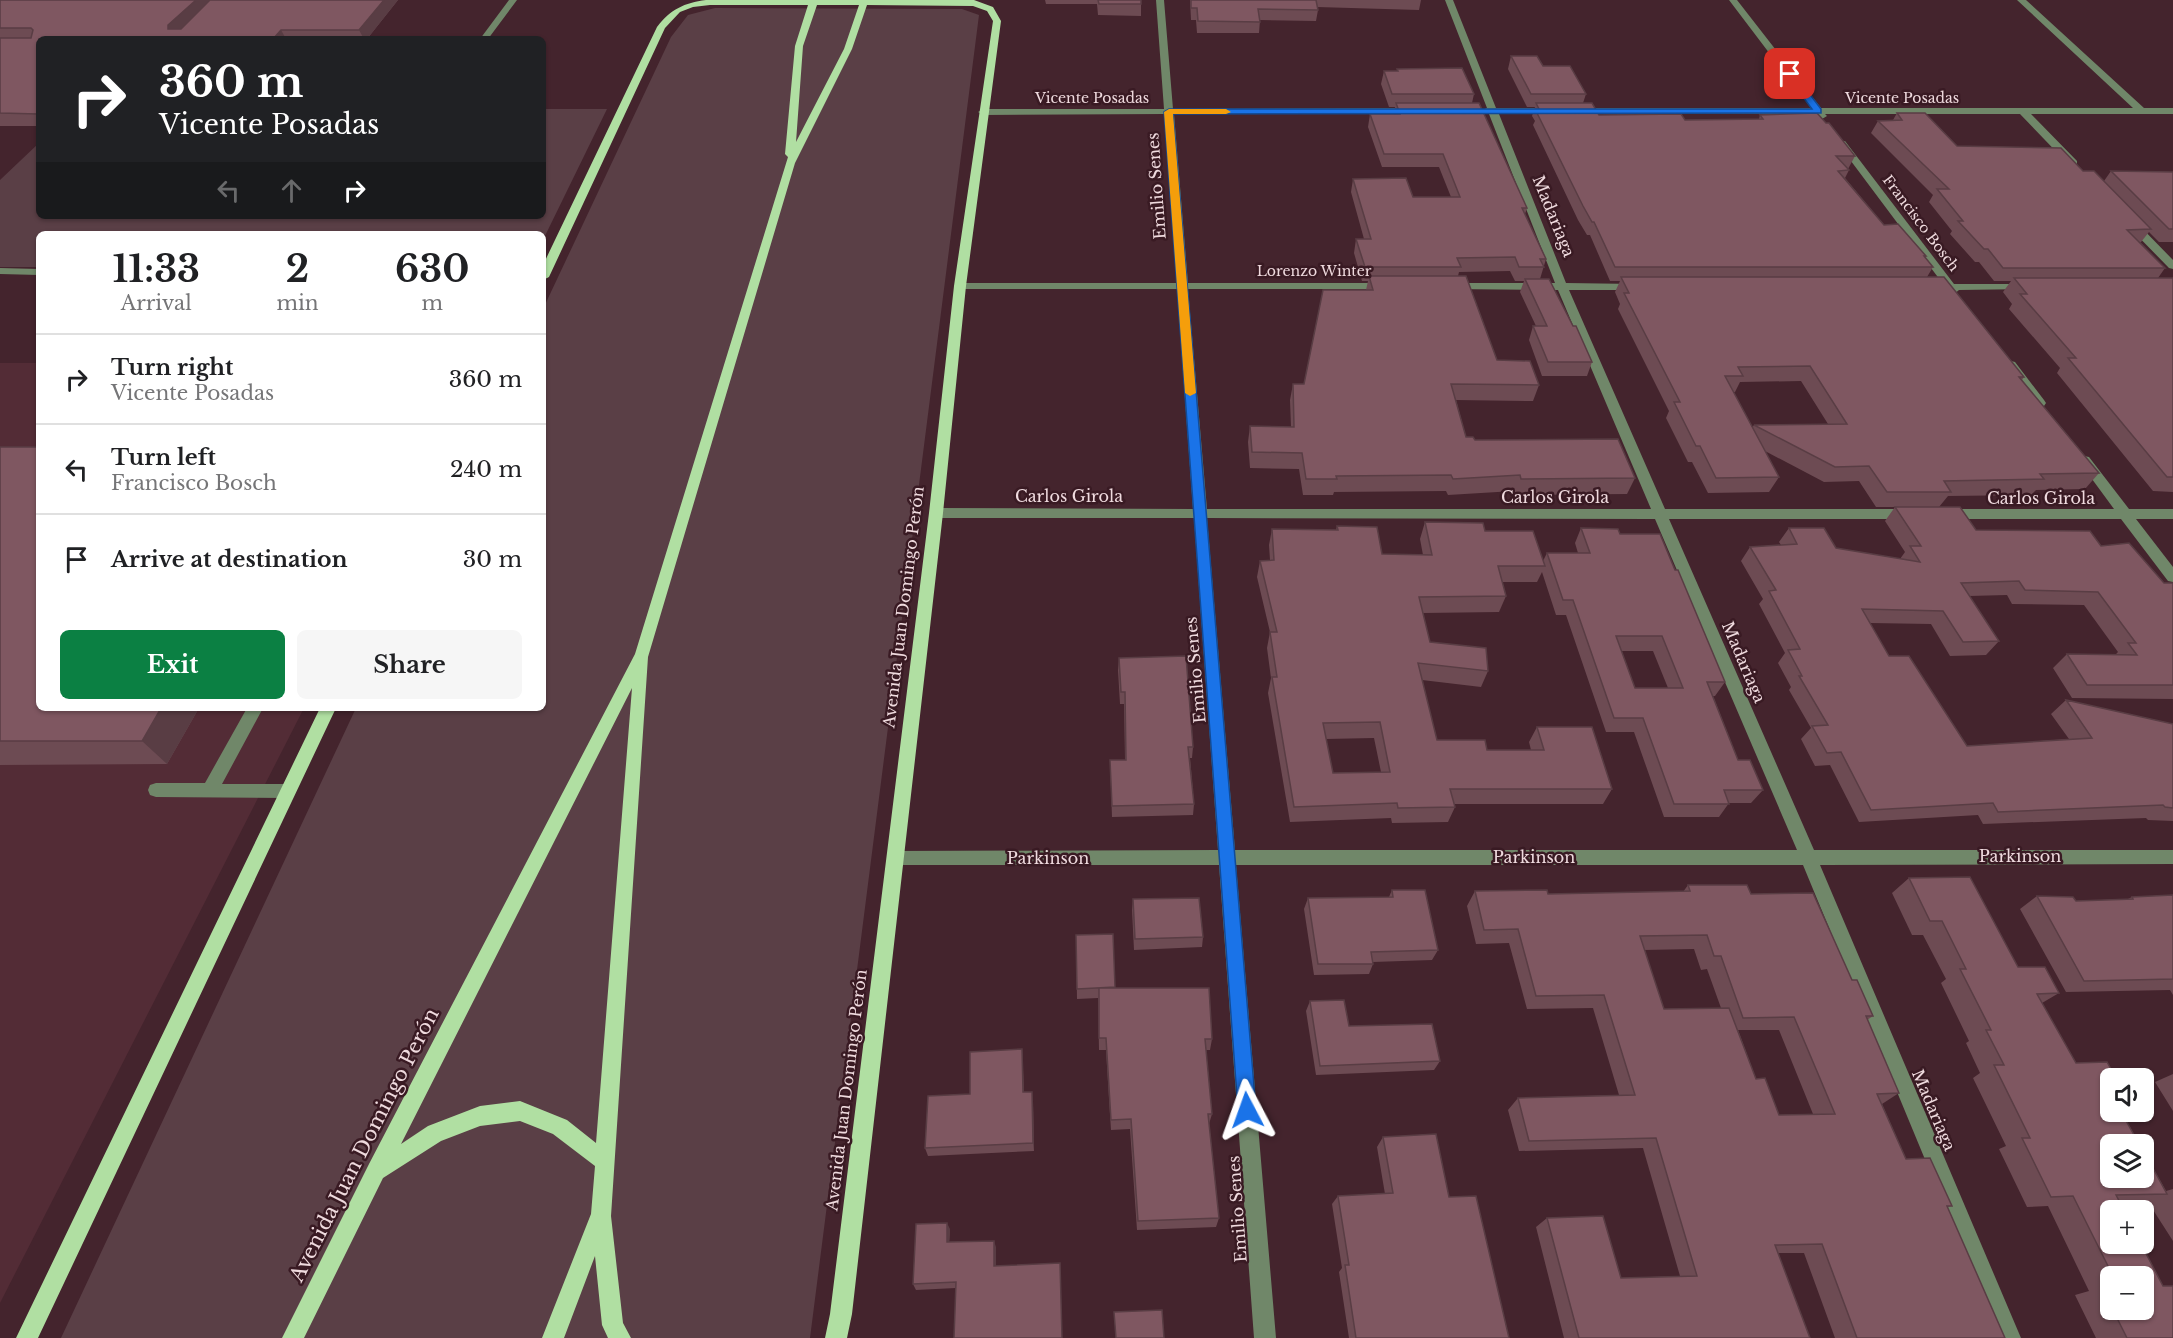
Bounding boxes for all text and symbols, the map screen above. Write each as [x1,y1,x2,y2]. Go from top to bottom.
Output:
pin [1764,48,1815,99]
text: 360 m [159,56,303,108]
icon: arrive [1773,57,1806,90]
icon: right [60,60,138,138]
street label: Vicente Posadas [1034,89,1149,107]
street label: Vicente Posadas [1844,89,1959,107]
text: Vicente Posadas [159,108,379,141]
street label: Emilio Senes [1142,132,1170,240]
street label: Francisco Bosch [1879,171,1963,275]
street label: Madariaga [1529,172,1579,260]
icon: left [212,174,245,207]
icon: ahead [275,174,308,207]
icon: right [338,174,371,207]
text: 11:33 [113,247,200,292]
text: 2 [286,247,309,292]
text: 630 [395,247,469,292]
street label: Lorenzo Winter [1257,262,1372,280]
text: Arrival [121,291,192,315]
text: min [277,291,319,315]
text: m [422,291,443,315]
text: Turn right [111,354,233,381]
icon: right [60,363,93,396]
text: 360 m [449,366,522,393]
text: Vicente Posadas [111,381,274,405]
text: Turn left [111,444,216,471]
icon: left [60,453,93,486]
text: 240 m [450,456,522,483]
text: Francisco Bosch [111,471,277,495]
street label: Avenida Juan Domingo Perón [878,485,928,730]
street label: Carlos Girola [1015,486,1123,506]
street label: Carlos Girola [1501,487,1609,507]
street label: Carlos Girola [1987,488,2095,508]
icon: arrive [60,543,93,576]
text: Arrive at destination [111,546,348,573]
text: 30 m [463,546,522,573]
street label: Emilio Senes [1180,616,1210,724]
street label: Madariaga [1718,618,1770,706]
button: Exit [60,630,285,699]
button: Share [297,630,522,699]
street label: Parkinson [1979,846,2061,866]
street label: Parkinson [1493,847,1575,867]
street label: Parkinson [1007,848,1089,868]
street label: Avenida Juan Domingo Perón [821,968,871,1213]
street label: Avenida Juan Domingo Perón [284,1004,444,1287]
street label: Madariaga [1908,1066,1960,1154]
map controls [2100,1068,2154,1320]
button: sound [2100,1068,2154,1122]
position arrow [1215,1078,1279,1142]
button: layers [2100,1134,2154,1188]
street label: Emilio Senes [1223,1155,1251,1263]
button: + [2100,1200,2154,1254]
button: − [2100,1266,2154,1320]

